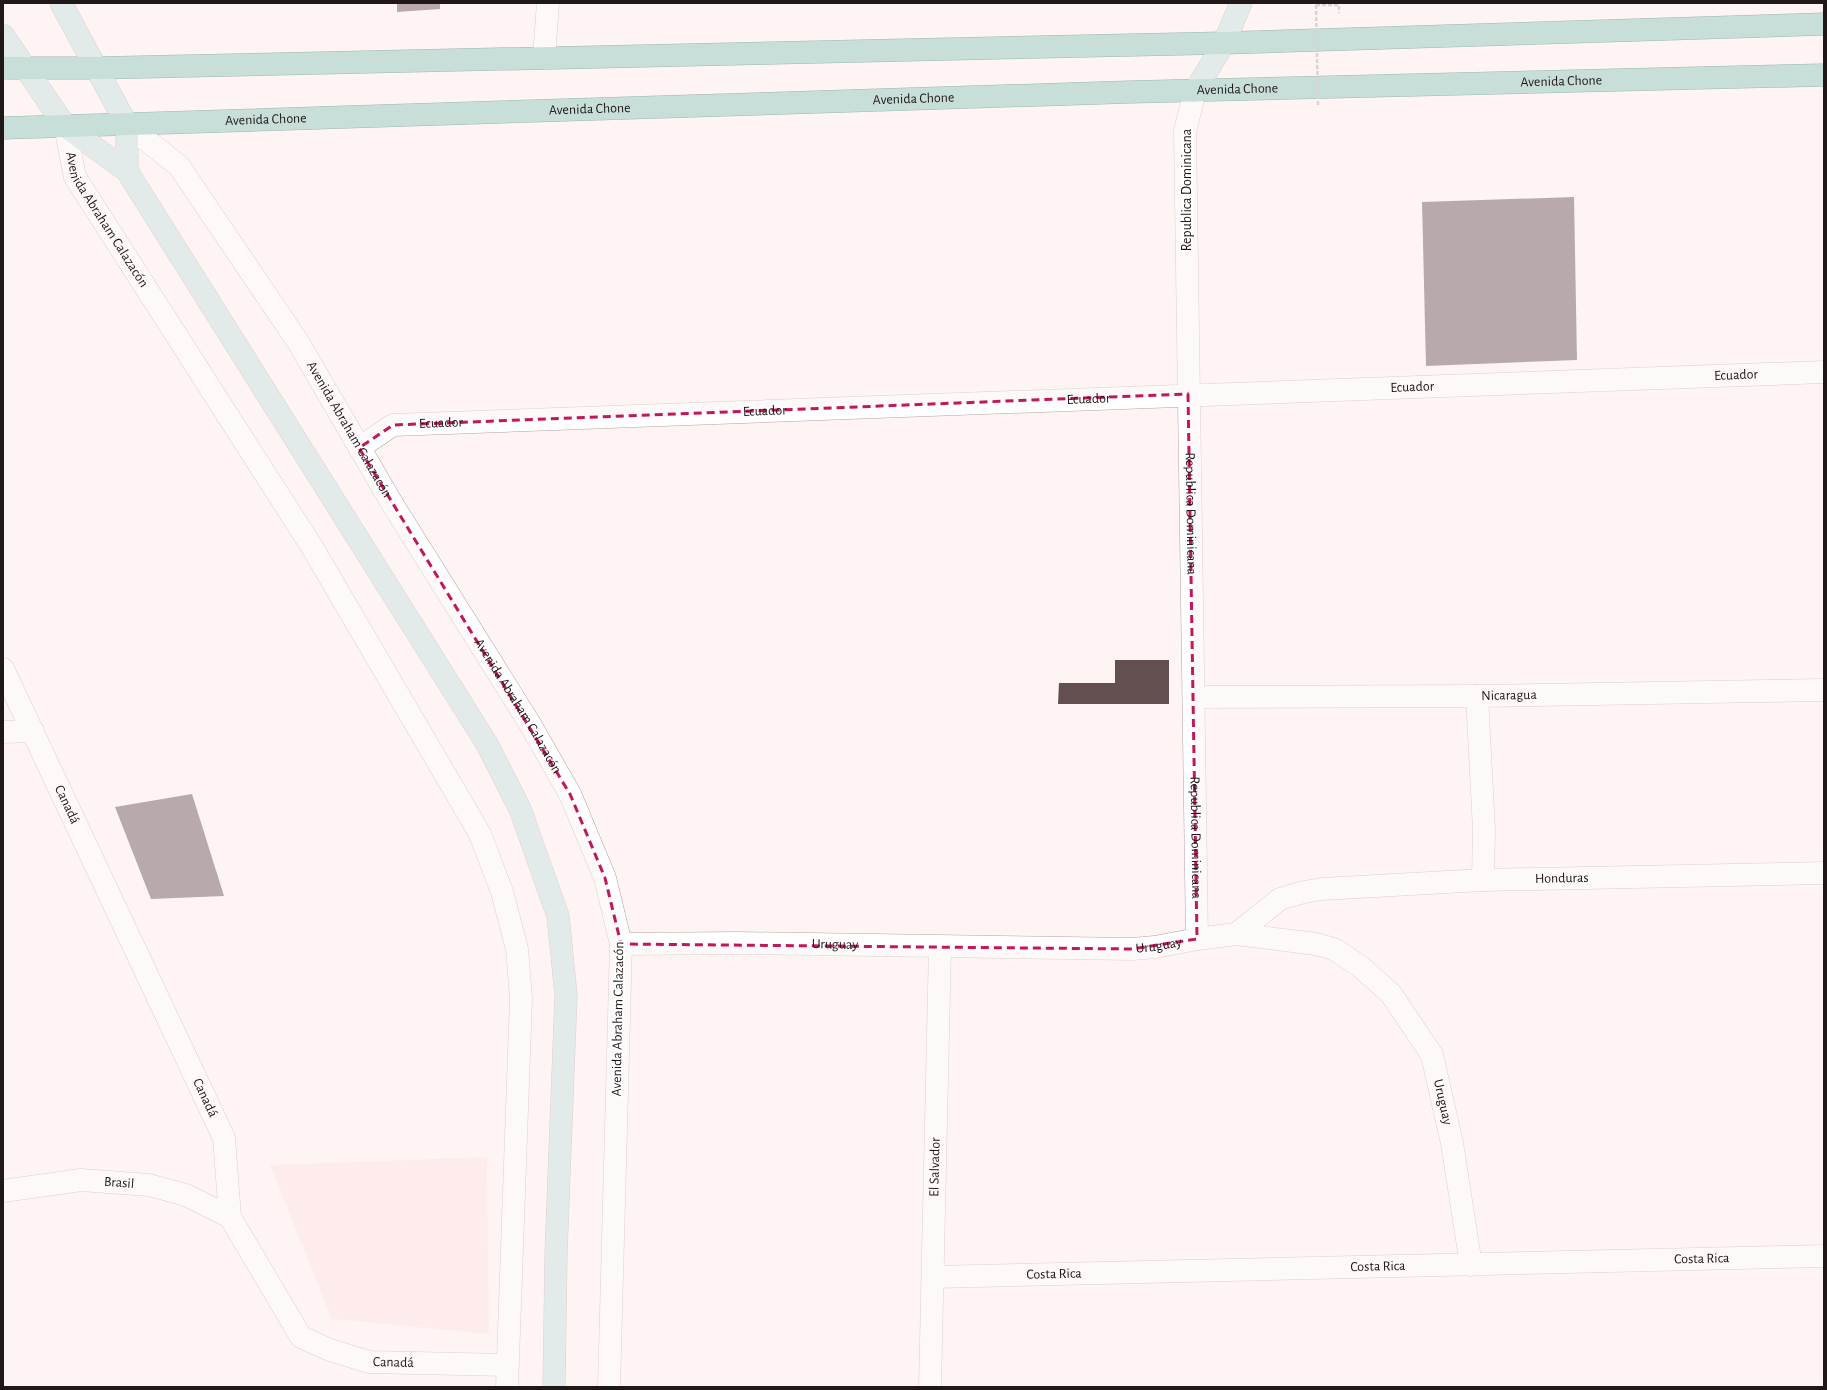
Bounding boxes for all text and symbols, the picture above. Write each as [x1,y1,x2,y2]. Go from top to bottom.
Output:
street label: Avenida Chone [1520,73,1602,89]
street label: Avenida Chone [1196,81,1278,97]
street label: Avenida Chone [872,91,955,107]
street label: Avenida Chone [549,101,631,118]
street label: Avenida Chone [225,111,307,128]
street label: Republica Dominicana [1180,128,1194,251]
street label: Avenida Abraham Calazacón [63,151,151,290]
street label: Avenida Abraham Calazacón [304,359,394,500]
street label: Ecuador [1714,367,1759,383]
street label: Ecuador [1390,379,1435,395]
street label: Ecuador [1066,391,1111,407]
street label: Ecuador [742,403,787,419]
street label: Ecuador [419,415,464,431]
street label: Republica Dominicana [1183,452,1199,576]
street label: Avenida Abraham Calazacón [471,636,564,776]
street label: Nicaragua [1481,688,1538,703]
street label: Republica Dominicana [1188,776,1203,900]
street label: Canadá [52,783,82,827]
street label: Honduras [1535,871,1589,886]
street label: Uruguay [1135,935,1183,956]
street label: Uruguay [812,937,858,952]
street label: Avenida Abraham Calazacón [610,941,626,1097]
street label: Canadá [190,1076,220,1120]
street label: Uruguay [1431,1078,1455,1126]
street label: El Salvador [927,1137,943,1197]
street label: Brasil [104,1175,135,1191]
street label: Costa Rica [1674,1251,1730,1267]
street label: Costa Rica [1350,1259,1406,1274]
street label: Costa Rica [1026,1266,1082,1282]
street label: Canadá [373,1355,414,1370]

